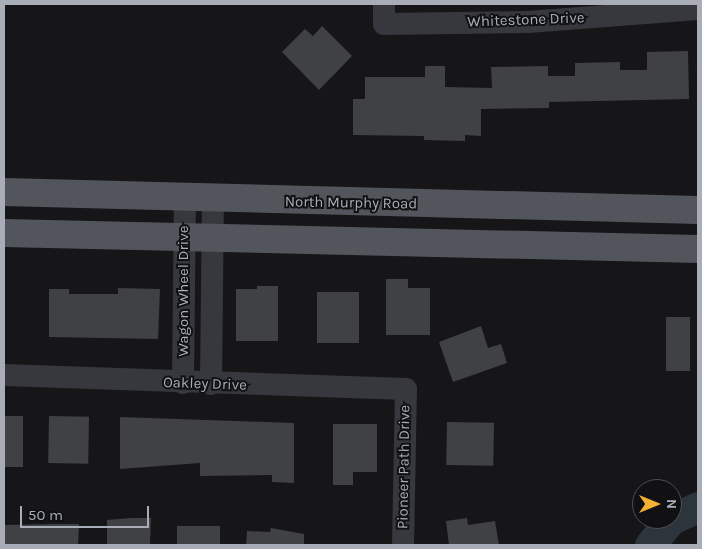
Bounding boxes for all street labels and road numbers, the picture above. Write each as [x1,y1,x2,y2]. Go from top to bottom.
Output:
street label: Whitestone Drive [467,9,585,31]
street label: North Murphy Road [285,193,417,213]
street label: Wagon Wheel Drive [175,225,193,357]
street label: Oakley Drive [163,374,247,394]
street label: Pioneer Path Drive [394,405,414,529]

